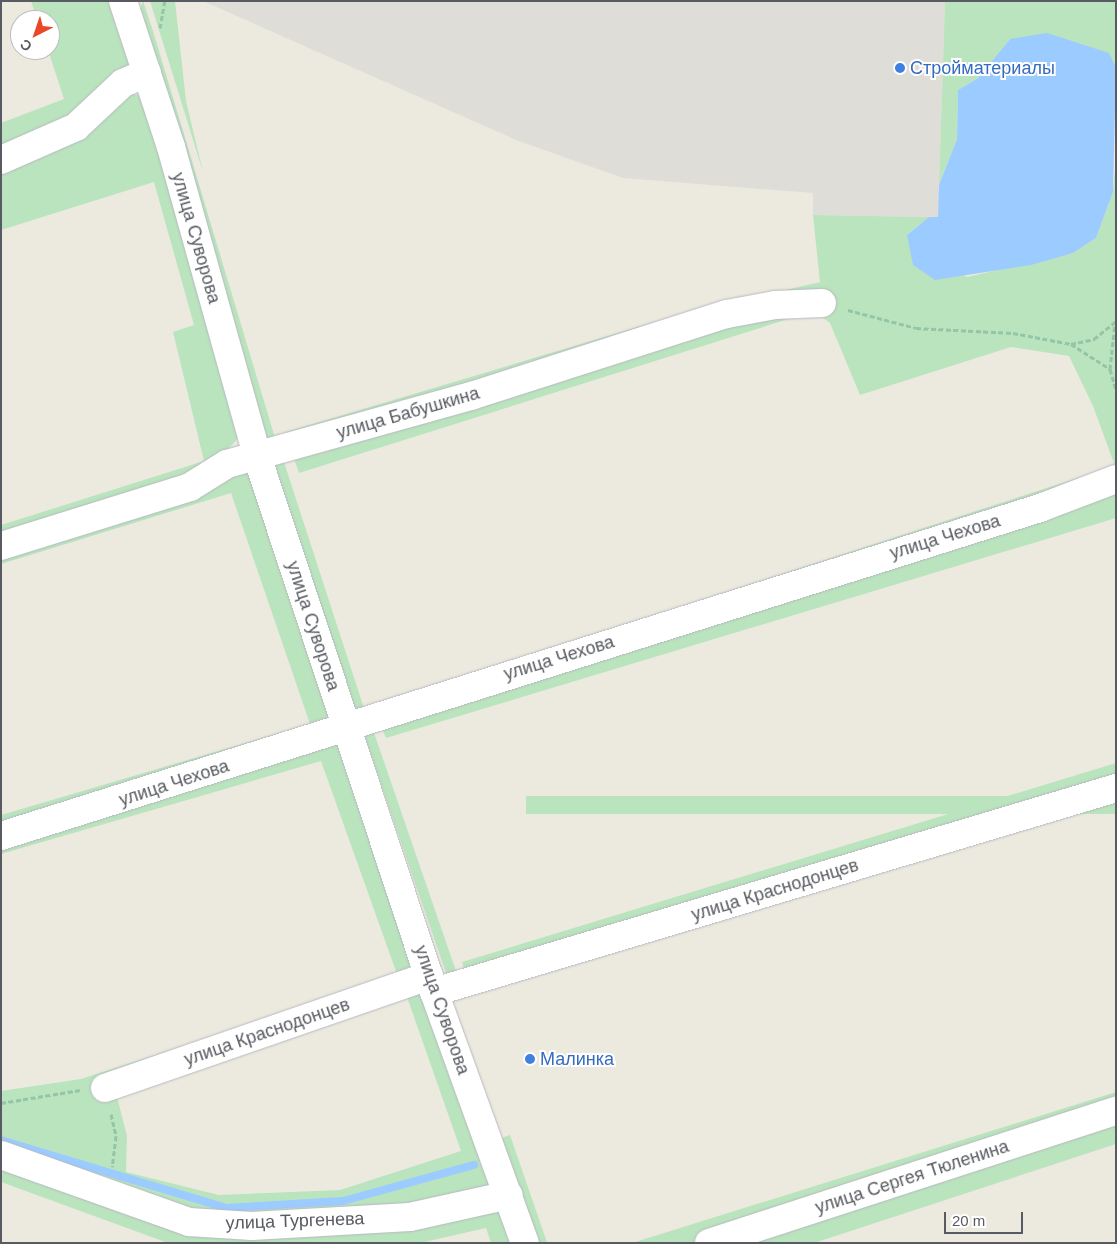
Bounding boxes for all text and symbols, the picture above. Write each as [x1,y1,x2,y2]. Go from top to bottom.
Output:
north arrow [10,10,60,60]
text: С [17,36,35,55]
place label: Стройматериалы [910,57,1055,79]
marker: Стройматериалы [894,62,906,74]
street label: улица Суворова [167,170,225,306]
street label: улица Бабушкина [334,382,482,444]
street label: улица Чехова [887,510,1003,564]
street label: улица Суворова [282,558,344,694]
street label: улица Чехова [501,631,617,685]
street label: улица Чехова [116,755,232,811]
street label: улица Краснодонцев [689,854,861,926]
street label: улица Суворова [410,943,474,1077]
street label: улица Краснодонцев [181,994,353,1070]
place label: Малинка [540,1048,614,1070]
marker: Малинка [524,1053,536,1065]
street label: улица Сергея Тюленина [813,1135,1011,1219]
scale bar [947,1202,1026,1234]
street label: улица Тургенева [225,1208,365,1234]
text: 20 m [952,1212,985,1229]

